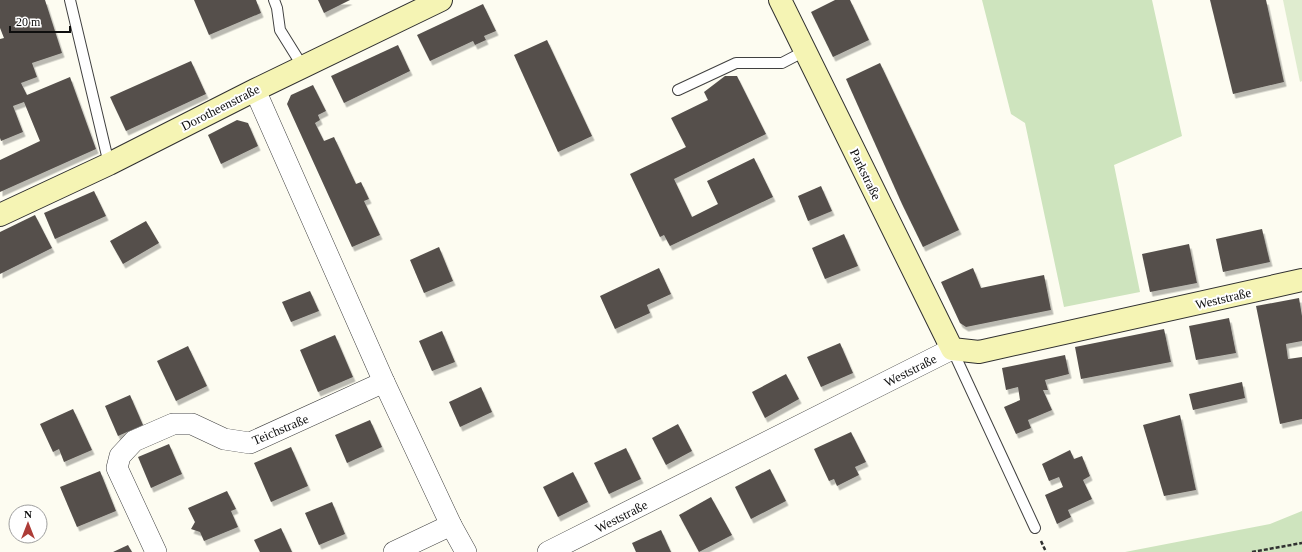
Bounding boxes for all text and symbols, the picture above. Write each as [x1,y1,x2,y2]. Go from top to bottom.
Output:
scale bar [10,8,70,34]
text: 20 m [16,15,41,29]
street label: Dorotheenstraße [179,81,262,134]
street label: Parkstraße [847,146,884,202]
street label: Weststraße [1194,285,1253,312]
street label: Weststraße [882,351,939,390]
street label: Teichstraße [250,411,311,448]
street label: Weststraße [593,497,650,536]
north arrow [8,504,48,544]
text: N [24,508,32,520]

